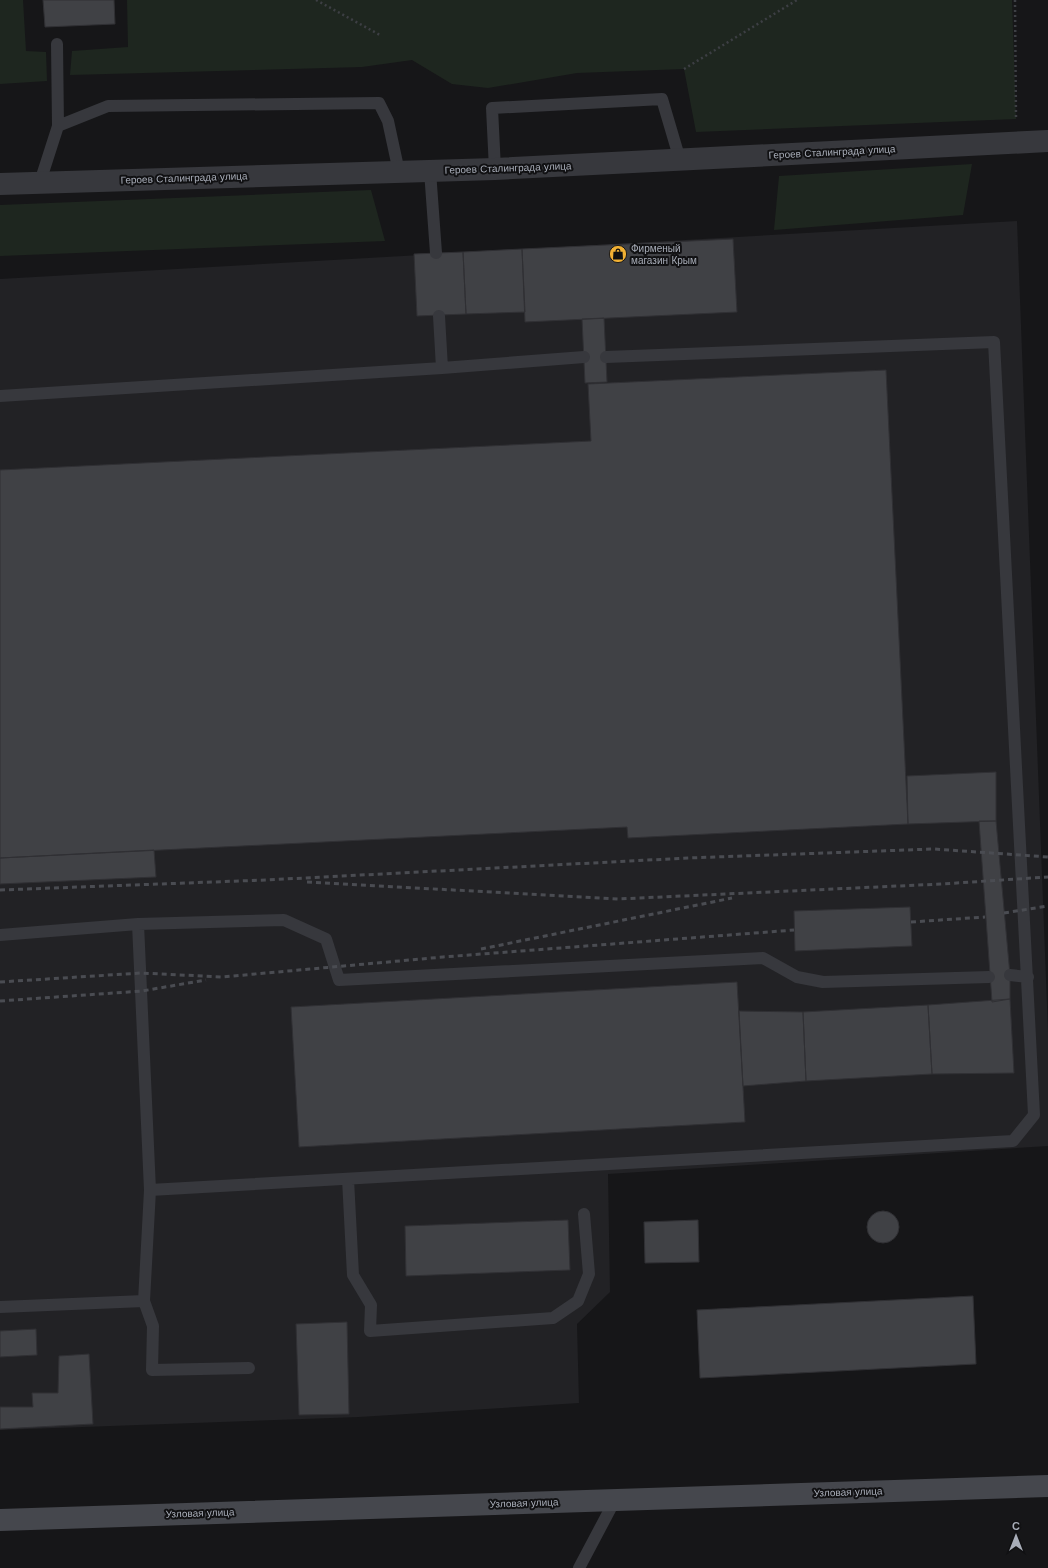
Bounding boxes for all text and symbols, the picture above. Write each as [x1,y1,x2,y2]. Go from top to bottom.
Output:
street label: Героев Сталинграда улица [768,143,896,161]
street label: Героев Сталинграда улица [444,160,572,176]
street label: Героев Сталинграда улица [120,170,248,186]
place label: Фирменый магазин Крым [631,243,697,266]
shop icon: Фирменый магазин Крым [608,244,628,264]
street label: Узловая улица [813,1485,883,1499]
street label: Узловая улица [489,1496,559,1510]
street label: Узловая улица [165,1506,235,1520]
north arrow [996,1516,1036,1556]
text: С [1012,1520,1020,1533]

